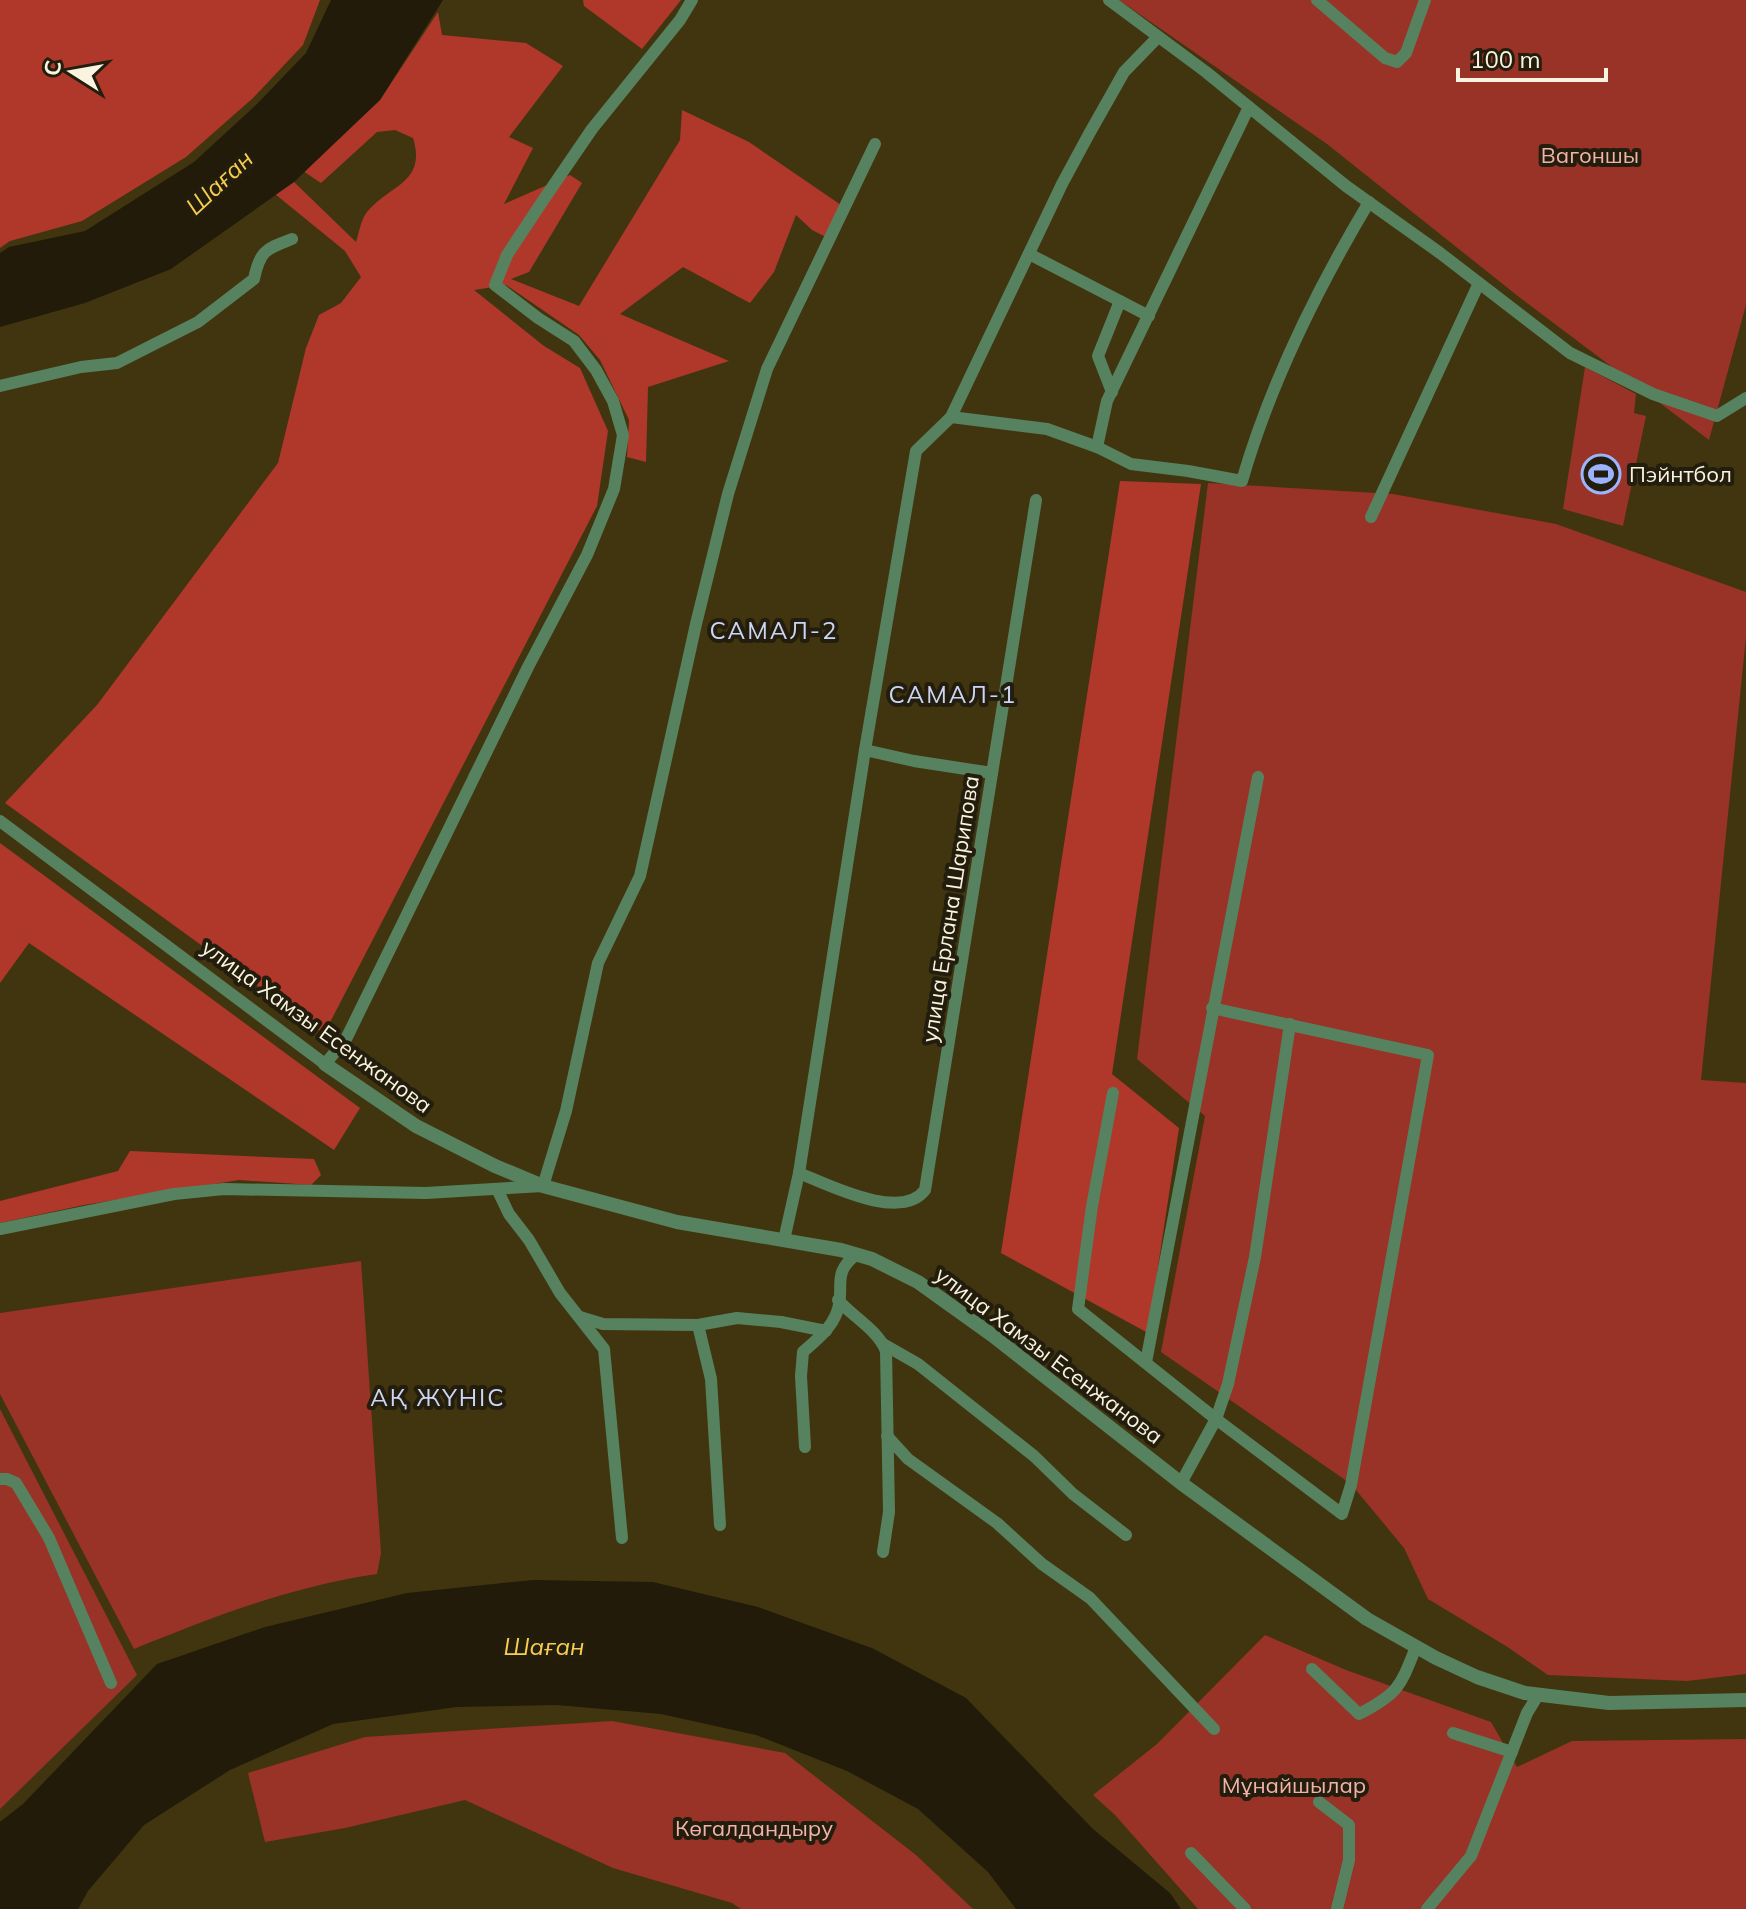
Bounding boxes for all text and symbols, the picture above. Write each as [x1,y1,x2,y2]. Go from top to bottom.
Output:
north arrow [32,32,112,112]
scale bar [1458,32,1606,82]
text: 100 m [1470,44,1541,74]
text: С [37,58,68,78]
park label: Вагоншы [1541,141,1639,169]
water label: Шаған [179,143,259,221]
sports icon: Пэйнтбол [1580,453,1622,495]
place label: Пэйнтбол [1629,460,1732,488]
district label: САМАЛ-2 [710,615,838,645]
district label: САМАЛ-1 [889,679,1017,709]
street label: улица Ерлана Шарипова [915,773,985,1045]
street label: улица Хамзы Есенжанова [196,933,438,1119]
street label: улица Хамзы Есенжанова [930,1260,1168,1450]
district label: АҚ ЖҮНІС [370,1382,506,1412]
water label: Шаған [504,1631,584,1661]
park label: Мұнайшылар [1222,1771,1366,1799]
park label: Көгалдандыру [675,1814,833,1842]

